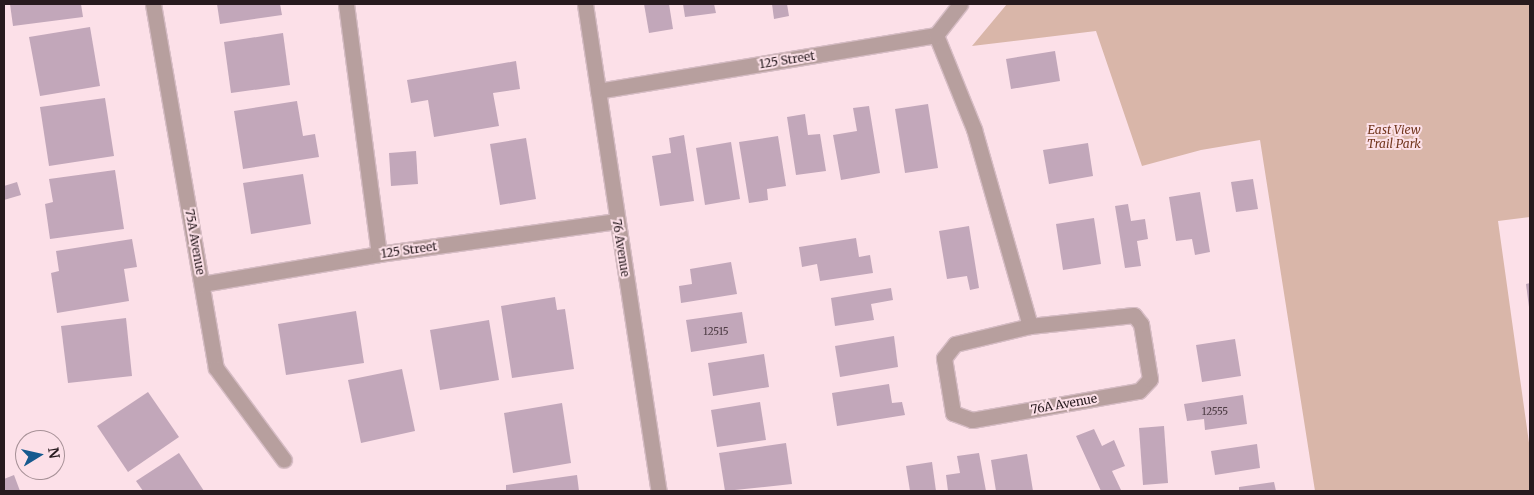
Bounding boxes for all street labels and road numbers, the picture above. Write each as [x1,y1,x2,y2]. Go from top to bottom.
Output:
street label: 125 Street [758,48,816,72]
street label: 75A Avenue [182,208,208,276]
street label: 76 Avenue [609,218,633,278]
street label: 125 Street [380,239,438,261]
street label: 76A Avenue [1030,391,1098,417]

